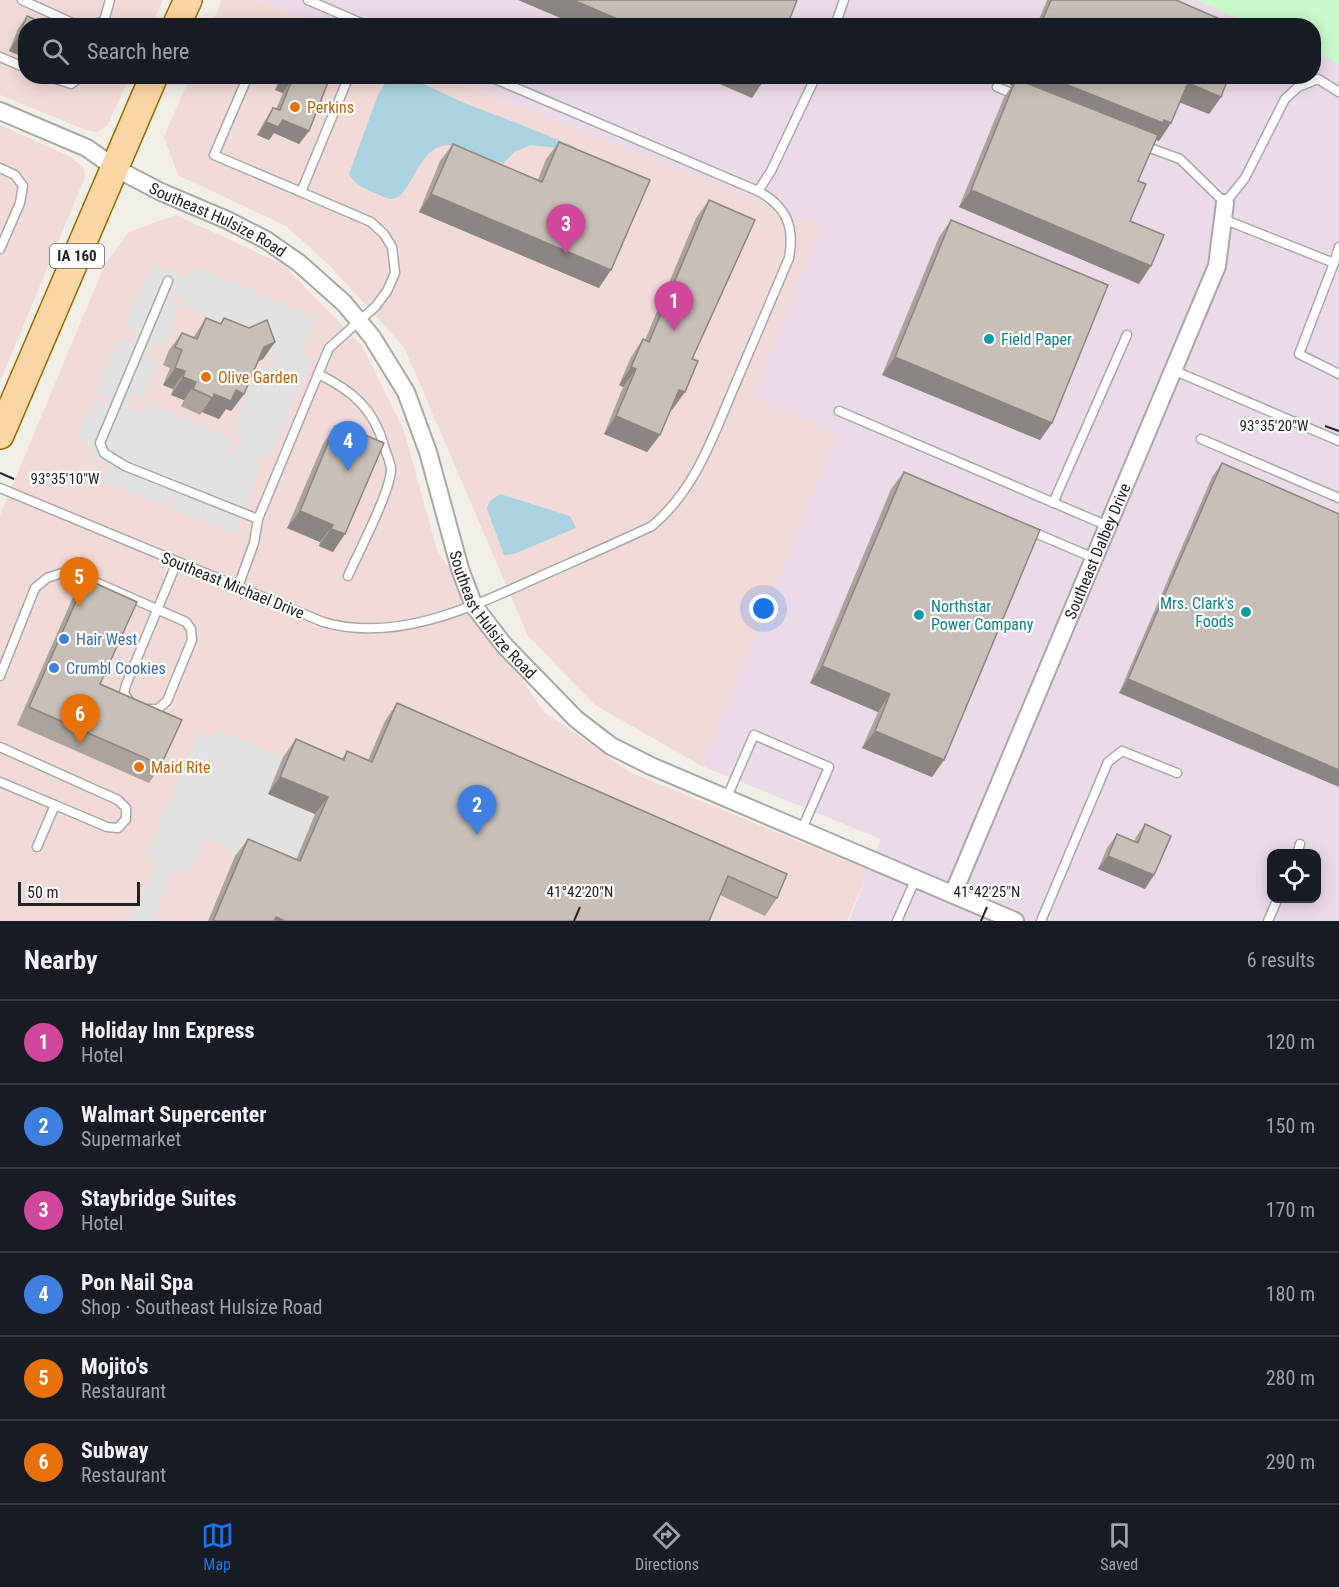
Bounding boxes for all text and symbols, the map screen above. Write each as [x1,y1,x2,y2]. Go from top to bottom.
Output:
search box [18,18,1321,84]
icon: search [39,35,72,68]
text: Search here [87,39,189,64]
place label: Perkins [307,98,354,117]
marker: Perkins [288,100,302,114]
street label: Southeast Hulsize Road [146,179,290,261]
pin: 3 [546,204,586,254]
road number: IA 160 [50,244,104,268]
pin: 1 [654,282,694,331]
place label: Field Paper [1001,330,1072,349]
marker: Field Paper [982,332,996,346]
place label: Olive Garden [218,368,298,387]
marker: Olive Garden [199,370,213,384]
text: 93°35'20"W [1240,417,1309,435]
pin: 4 [328,422,368,471]
text: 93°35'10"W [31,470,100,488]
street label: Southeast Dalbey Drive [1061,481,1135,622]
street label: Southeast Michael Drive [158,548,307,623]
street label: Southeast Hulsize Road [445,549,540,682]
pin: 5 [60,558,98,607]
your location [749,594,778,623]
place label: Mrs. Clark's Foods [1160,594,1234,631]
place label: Northstar Power Company [931,597,1034,634]
marker: Mrs. Clark's Foods [1239,605,1253,619]
marker: Northstar Power Company [912,608,926,622]
place label: Hair West [76,630,138,649]
marker: Hair West [57,632,71,646]
place label: Crumbl Cookies [66,659,166,678]
marker: Crumbl Cookies [47,661,61,675]
pin: 6 [60,694,100,744]
place label: Maid Rite [151,758,210,777]
marker: Maid Rite [132,760,146,774]
pin: 2 [458,786,496,835]
map controls [1267,849,1321,903]
button: locate [1267,849,1321,903]
scale bar [18,879,140,906]
text: 50 m [27,883,59,902]
text: 41°42'20"N [547,883,613,901]
text: 41°42'25"N [954,883,1020,901]
text: Nearby [24,945,98,975]
text: 6 results [1247,948,1315,972]
text: Holiday Inn Express [81,1018,254,1043]
text: 1 [38,1030,49,1054]
text: 120 m [1266,1030,1315,1054]
text: Hotel [81,1043,123,1067]
text: Walmart Supercenter [81,1102,267,1127]
text: 2 [38,1114,49,1138]
text: 150 m [1266,1114,1315,1138]
text: Supermarket [81,1127,181,1151]
text: Staybridge Suites [81,1186,236,1211]
text: 3 [38,1198,49,1222]
text: 170 m [1266,1198,1315,1222]
text: Hotel [81,1211,123,1235]
text: Pon Nail Spa [81,1270,193,1295]
text: 4 [38,1282,49,1306]
text: 180 m [1266,1282,1315,1306]
text: Shop · Southeast Hulsize Road [81,1295,322,1319]
text: Mojito's [81,1354,149,1379]
text: 5 [38,1366,49,1390]
text: 280 m [1266,1366,1315,1390]
text: Restaurant [81,1379,166,1403]
text: Subway [81,1438,149,1463]
text: 6 [38,1450,49,1474]
text: 290 m [1266,1450,1315,1474]
text: Restaurant [81,1463,166,1487]
tab: Map [201,1519,234,1574]
tab: Directions [635,1519,699,1574]
tab: Saved [1100,1519,1138,1574]

